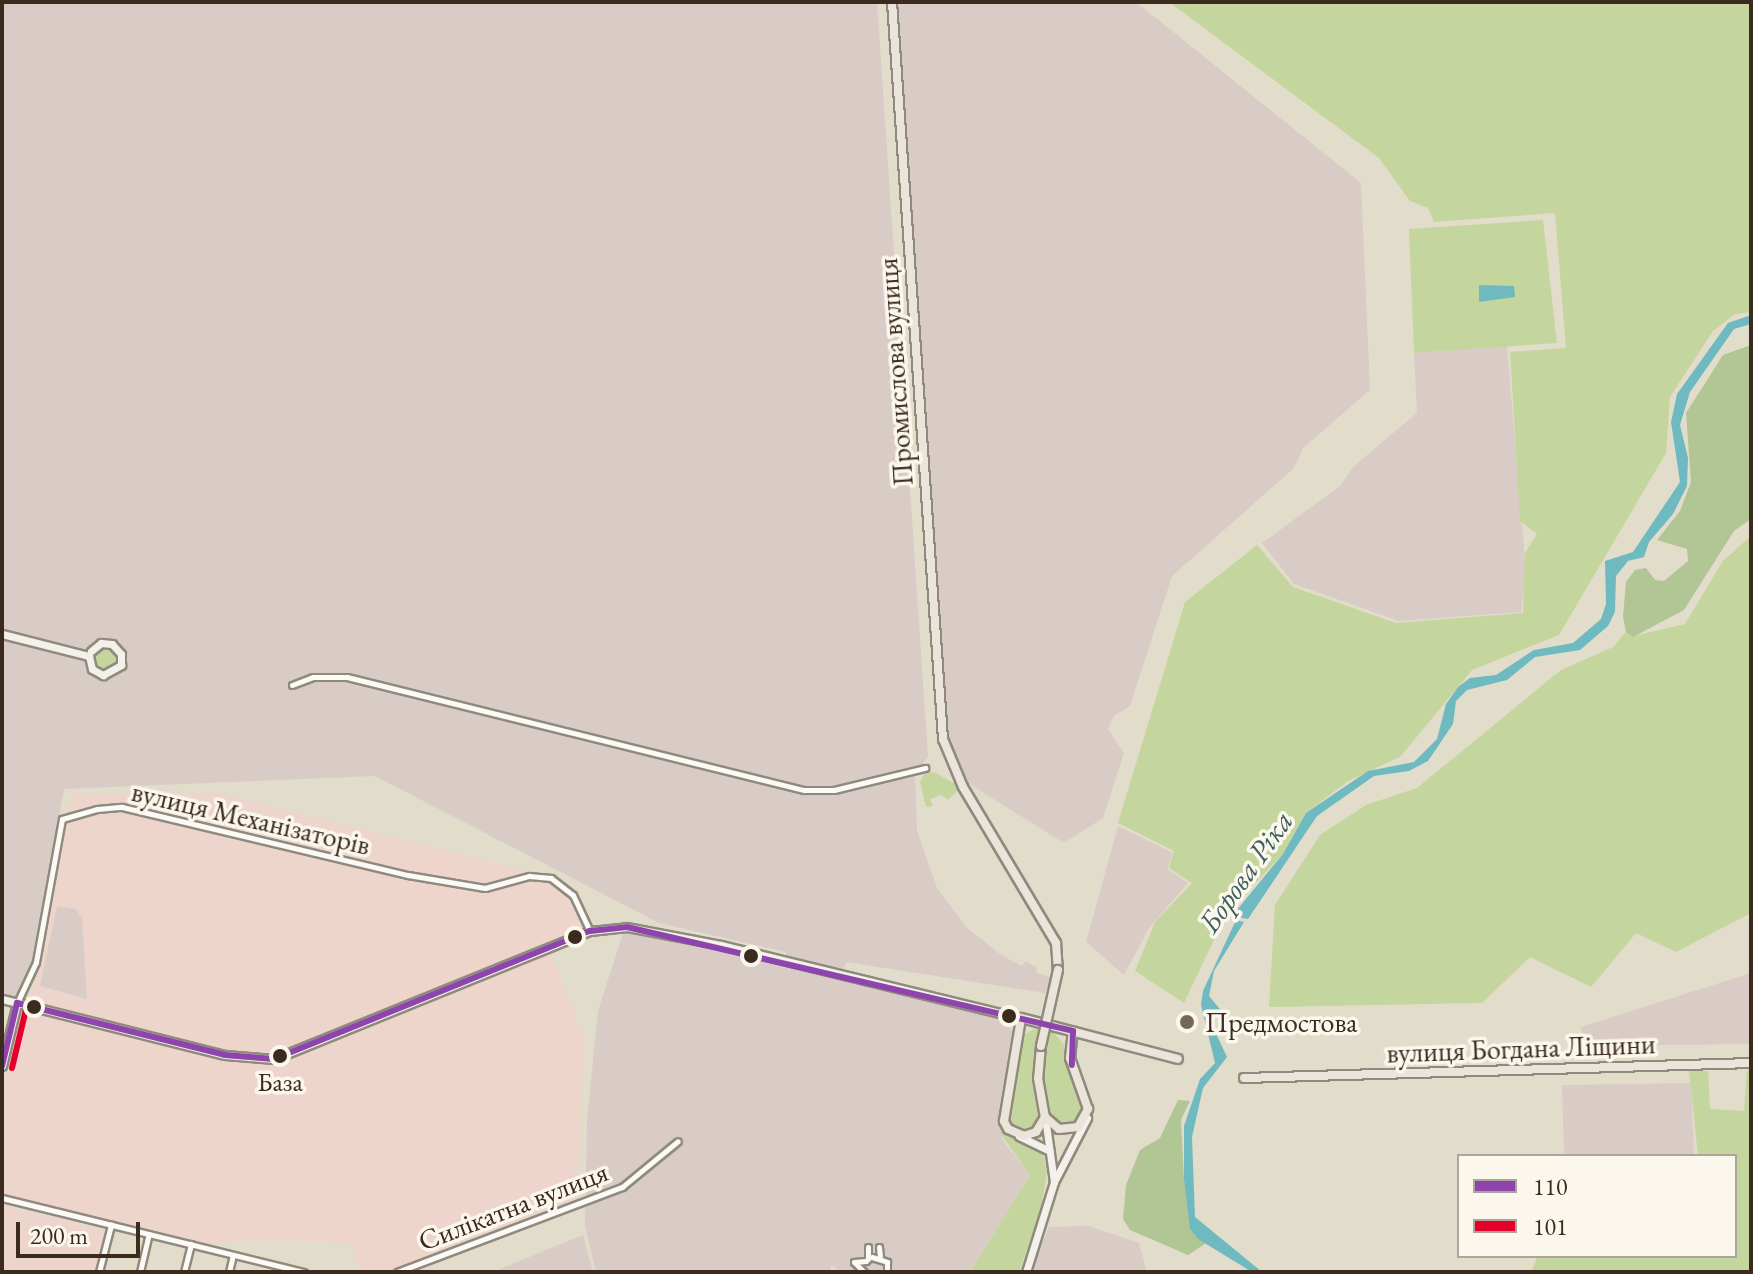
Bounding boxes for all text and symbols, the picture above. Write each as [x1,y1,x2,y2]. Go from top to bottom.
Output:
street label: Промислова вулиця [870,257,920,487]
street label: вулиця Механізаторів [129,774,373,862]
water label: Борова Ріка [1191,804,1301,940]
unlabelled marker [567,929,583,945]
unlabelled marker [743,948,759,964]
unlabelled marker [26,999,42,1015]
place label: Предмостова [1205,1005,1358,1039]
unlabelled marker [1001,1008,1017,1024]
marker: Предмостова [1176,1011,1198,1033]
street label: вулиця Богдана Ліщини [1386,1027,1656,1069]
marker: База [272,1048,288,1064]
place label: База [257,1067,303,1099]
street label: Силікатна вулиця [414,1154,612,1258]
legend [1457,1154,1737,1258]
text: 110 [1533,1171,1568,1202]
scale bar [20,1206,144,1256]
text: 101 [1533,1211,1568,1242]
text: 200 m [30,1220,88,1251]

